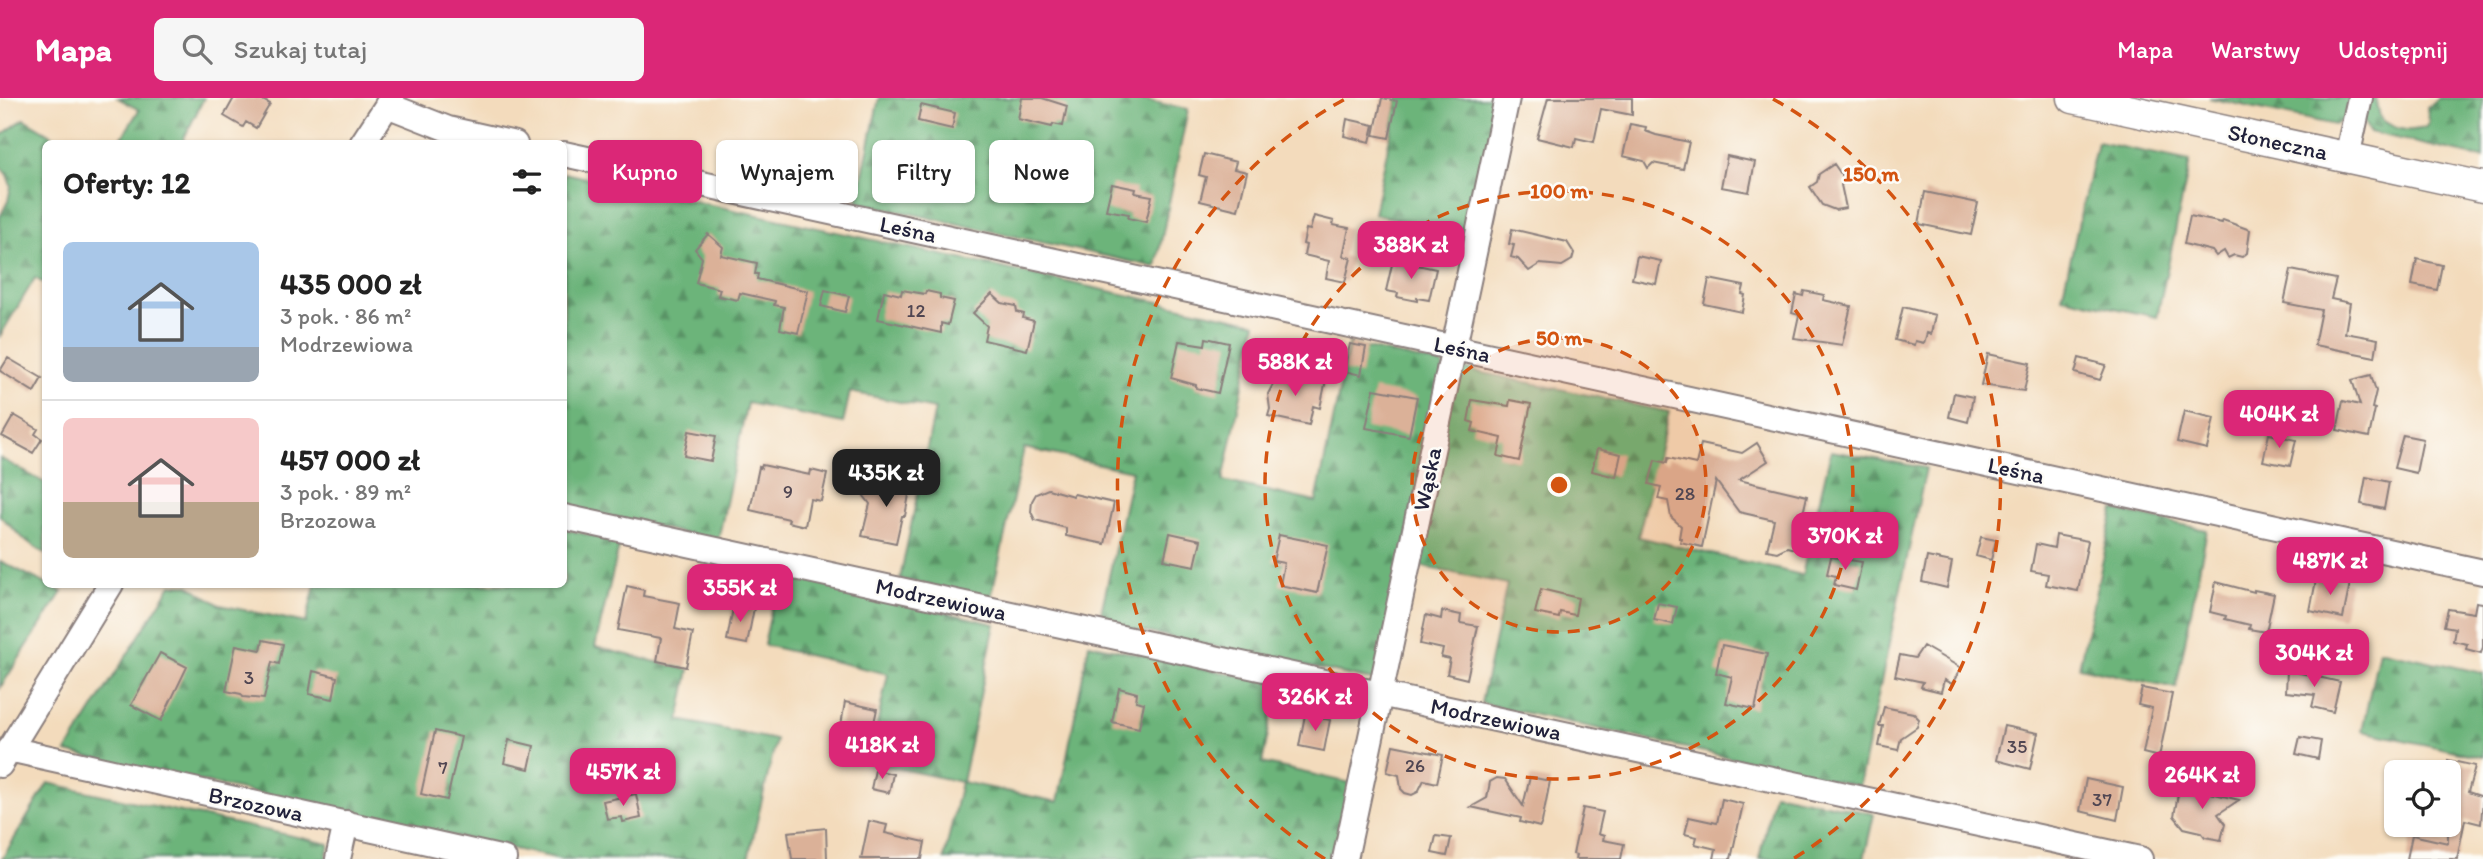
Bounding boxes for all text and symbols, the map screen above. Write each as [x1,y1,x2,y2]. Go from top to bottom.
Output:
search box [154,18,644,81]
text: Mapa [35,30,112,69]
icon: search [178,30,216,68]
text: Szukaj tutaj [234,33,367,65]
text: Mapa [2117,35,2173,64]
text: Warstwy [2211,35,2300,64]
text: Udostępnij [2338,35,2448,64]
street label: Słoneczna [2226,118,2330,166]
chip: Kupno [588,140,702,203]
chip: Wynajem [716,140,858,203]
chip: Filtry [872,140,975,203]
chip: Nowe [989,140,1094,203]
text: 150 m [1843,161,1899,186]
icon: filters [508,163,546,201]
text: Oferty: 12 [63,164,190,201]
text: 100 m [1530,178,1588,203]
street label: Leśna [877,209,939,249]
pin: 388K zł [1346,222,1476,281]
text: 388K zł [1374,230,1448,258]
text: 435 000 zł [280,265,422,302]
icon: home [119,270,203,354]
house number: 12 [907,299,925,322]
text: 3 pok. · 86 m² [280,302,411,330]
text: 50 m [1536,325,1583,350]
street label: Leśna [1431,329,1493,369]
text: Modrzewiowa [280,330,413,358]
pin: 588K zł [1230,338,1360,398]
text: 588K zł [1258,347,1332,375]
pin: 404K zł [2214,390,2344,450]
text: 404K zł [2240,399,2318,427]
text: 457 000 zł [280,441,420,478]
street label: Wąska [1407,444,1447,514]
icon: home [119,446,203,530]
pin: 435K zł [821,450,951,509]
street label: Leśna [1985,450,2047,490]
text: 435K zł [848,458,924,486]
centre of rings [1547,473,1571,497]
text: 3 pok. · 89 m² [280,478,411,506]
house number: 9 [783,480,793,503]
house number: 28 [1675,482,1695,505]
text: Brzozowa [280,506,376,534]
pin: 370K zł [1780,512,1910,572]
text: 370K zł [1807,521,1883,549]
pin: 487K zł [2265,538,2395,597]
text: 487K zł [2293,546,2367,574]
pin: 355K zł [675,564,805,624]
street label: Modrzewiowa [873,571,1009,627]
text: 355K zł [703,573,777,601]
pin: 304K zł [2249,630,2379,689]
text: 304K zł [2275,638,2353,666]
house number: 3 [244,666,254,689]
pin: 326K zł [1250,674,1380,733]
text: 326K zł [1278,682,1352,710]
street label: Modrzewiowa [1428,691,1564,747]
pin: 418K zł [817,722,947,781]
text: 418K zł [845,730,919,758]
house number: 35 [2007,735,2027,758]
pin: 457K zł [558,748,688,808]
pin: 264K zł [2137,752,2267,811]
house number: 26 [1405,754,1425,777]
house number: 7 [438,756,448,779]
text: 457K zł [586,757,660,785]
text: 264K zł [2164,760,2240,788]
map controls [2384,760,2461,837]
button: locate [2384,760,2461,837]
street label: Brzozowa [206,780,306,828]
house number: 37 [2092,788,2112,811]

